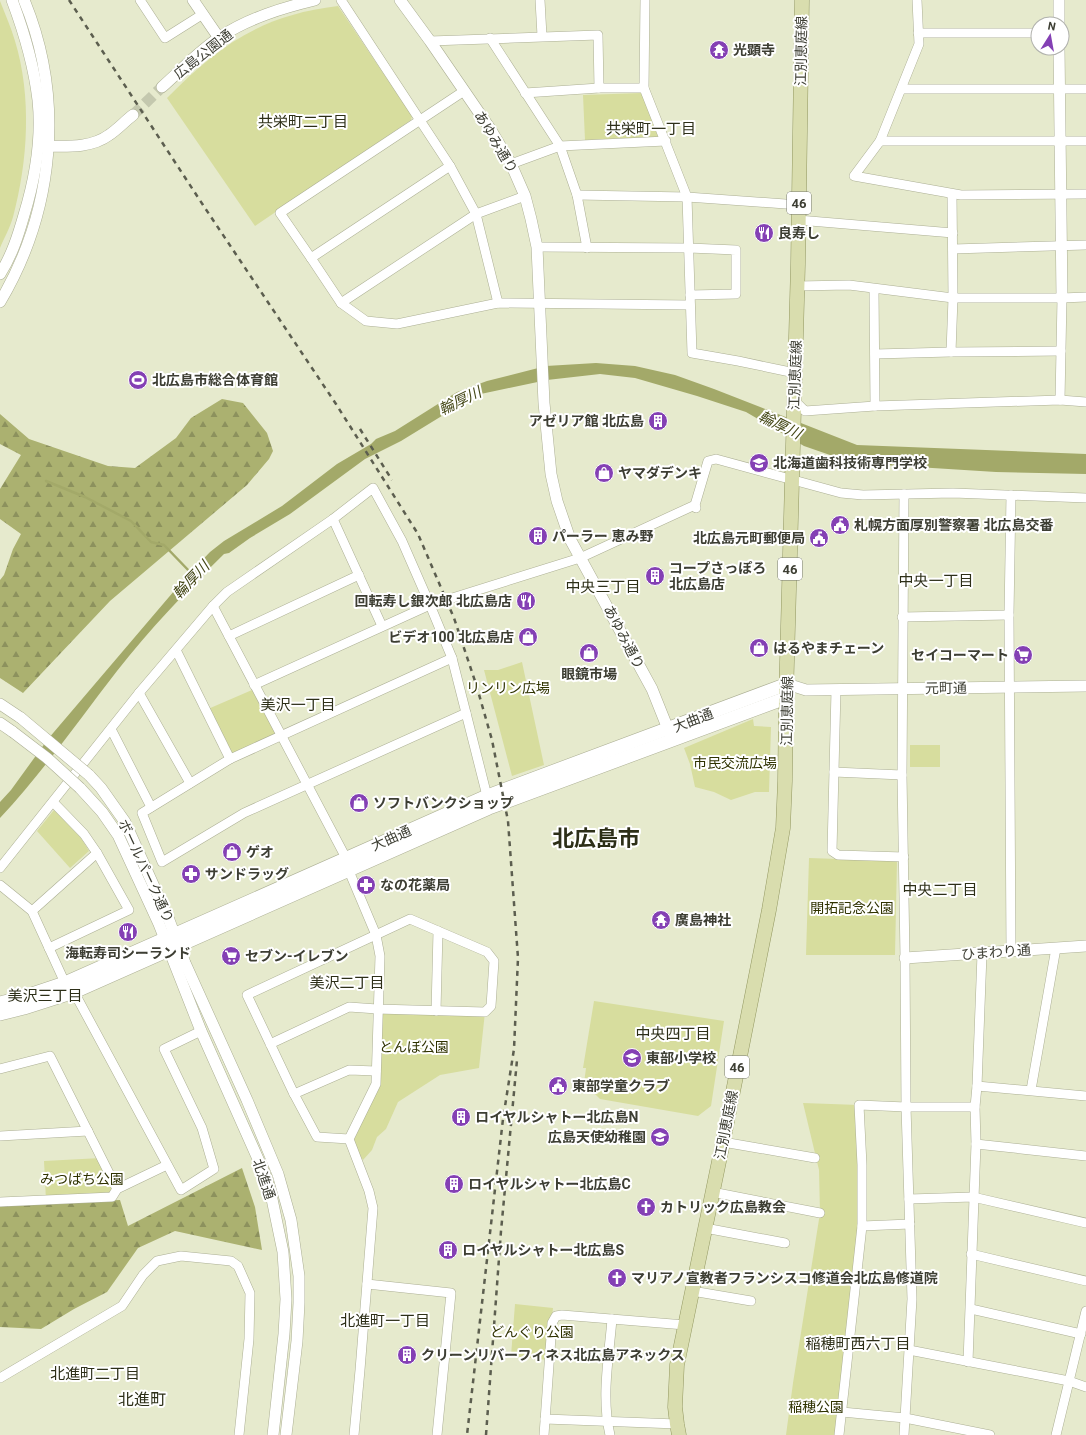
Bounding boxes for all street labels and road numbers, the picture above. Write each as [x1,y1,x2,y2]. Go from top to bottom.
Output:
street label: 江別恵庭線 [792,16,810,86]
street label: 広島公園通 [170,26,236,82]
street label: あゆみ通り [471,108,521,176]
road number: 46 [787,192,811,214]
street label: 江別恵庭線 [786,340,804,410]
road number: 46 [778,558,802,580]
street label: あゆみ通り [601,602,647,672]
street label: 江別恵庭線 [778,676,796,746]
street label: 元町通 [925,680,967,696]
street label: 大曲通 [671,705,715,735]
street label: ボールパーク通り [115,817,177,925]
street label: 大曲通 [369,822,413,854]
street label: ひまわり通 [961,942,1031,962]
road number: 46 [725,1056,749,1078]
street label: 江別恵庭線 [711,1089,741,1161]
street label: 北進通 [250,1157,278,1201]

